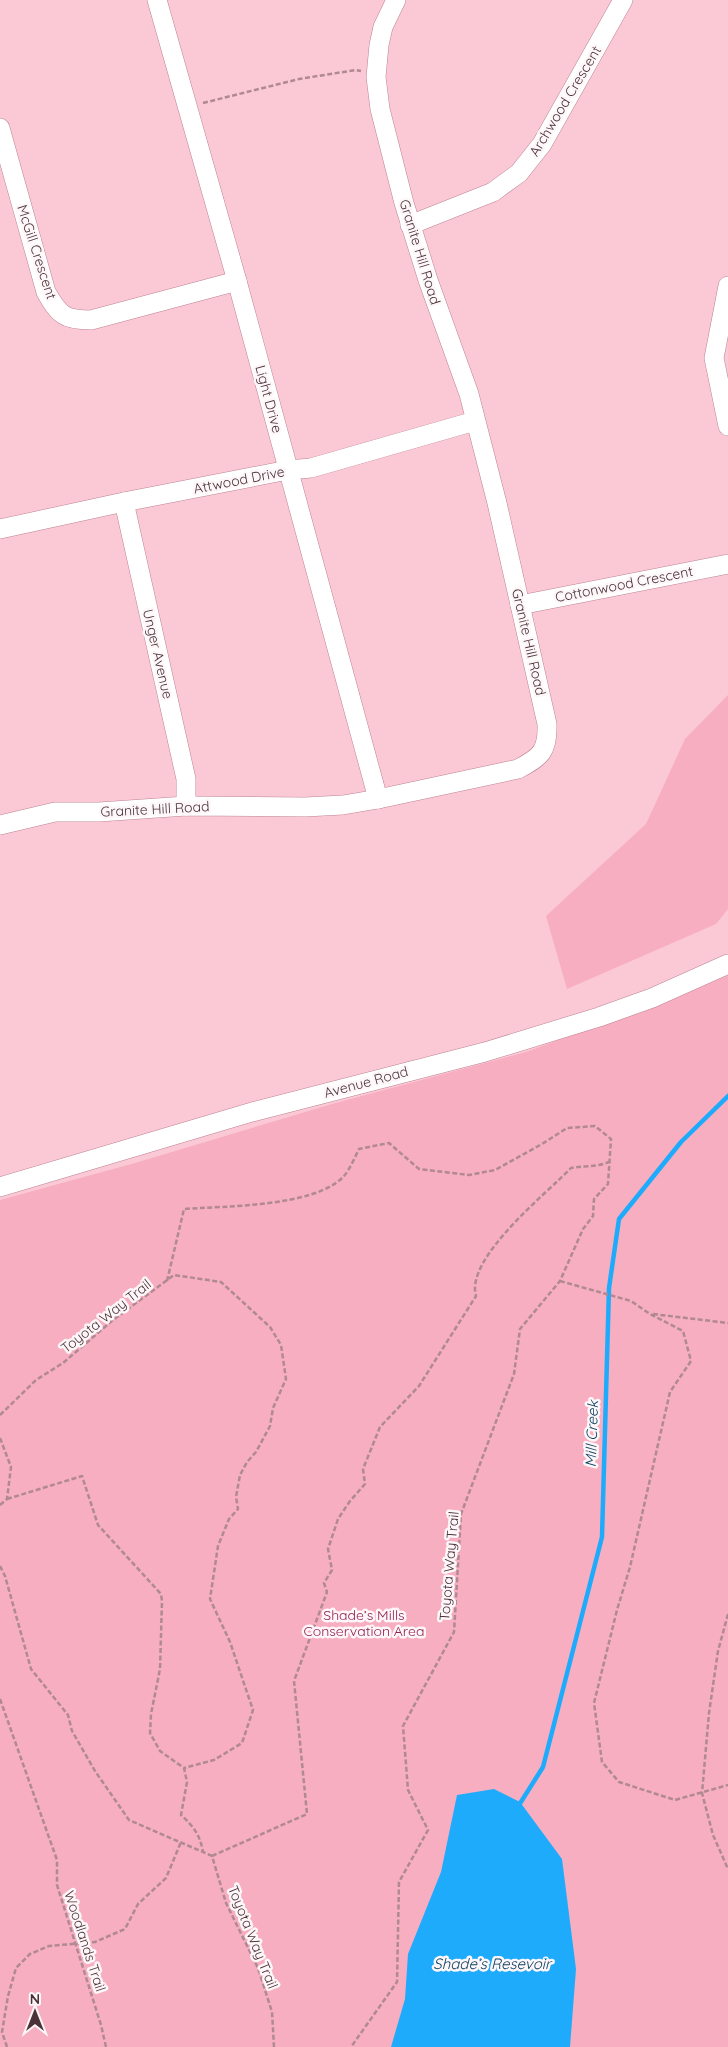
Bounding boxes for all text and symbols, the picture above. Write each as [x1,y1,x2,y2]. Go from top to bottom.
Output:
street label: Archwood Crescent [525,42,605,160]
street label: Granite Hill Road [395,197,445,307]
street label: McGill Crescent [13,202,61,302]
street label: Light Drive [251,363,287,435]
street label: Attwood Drive [192,462,286,498]
street label: Cottonwood Crescent [554,562,695,606]
street label: Granite Hill Road [508,587,550,697]
street label: Unger Avenue [139,607,177,701]
street label: Granite Hill Road [100,797,210,821]
street label: Avenue Road [322,1062,410,1102]
street label: Toyota Way Trail [57,1275,155,1357]
water label: Mill Creek [581,1398,602,1468]
street label: Toyota Way Trail [435,1511,463,1621]
park label: Shade’s Mills Conservation Area [304,1606,424,1640]
street label: Toyota Way Trail [224,1883,282,1991]
street label: Woodlands Trail [60,1888,110,1994]
water label: Shade’s Resevoir [433,1954,553,1973]
north arrow [10,1987,60,2037]
text: N [30,1990,40,2008]

